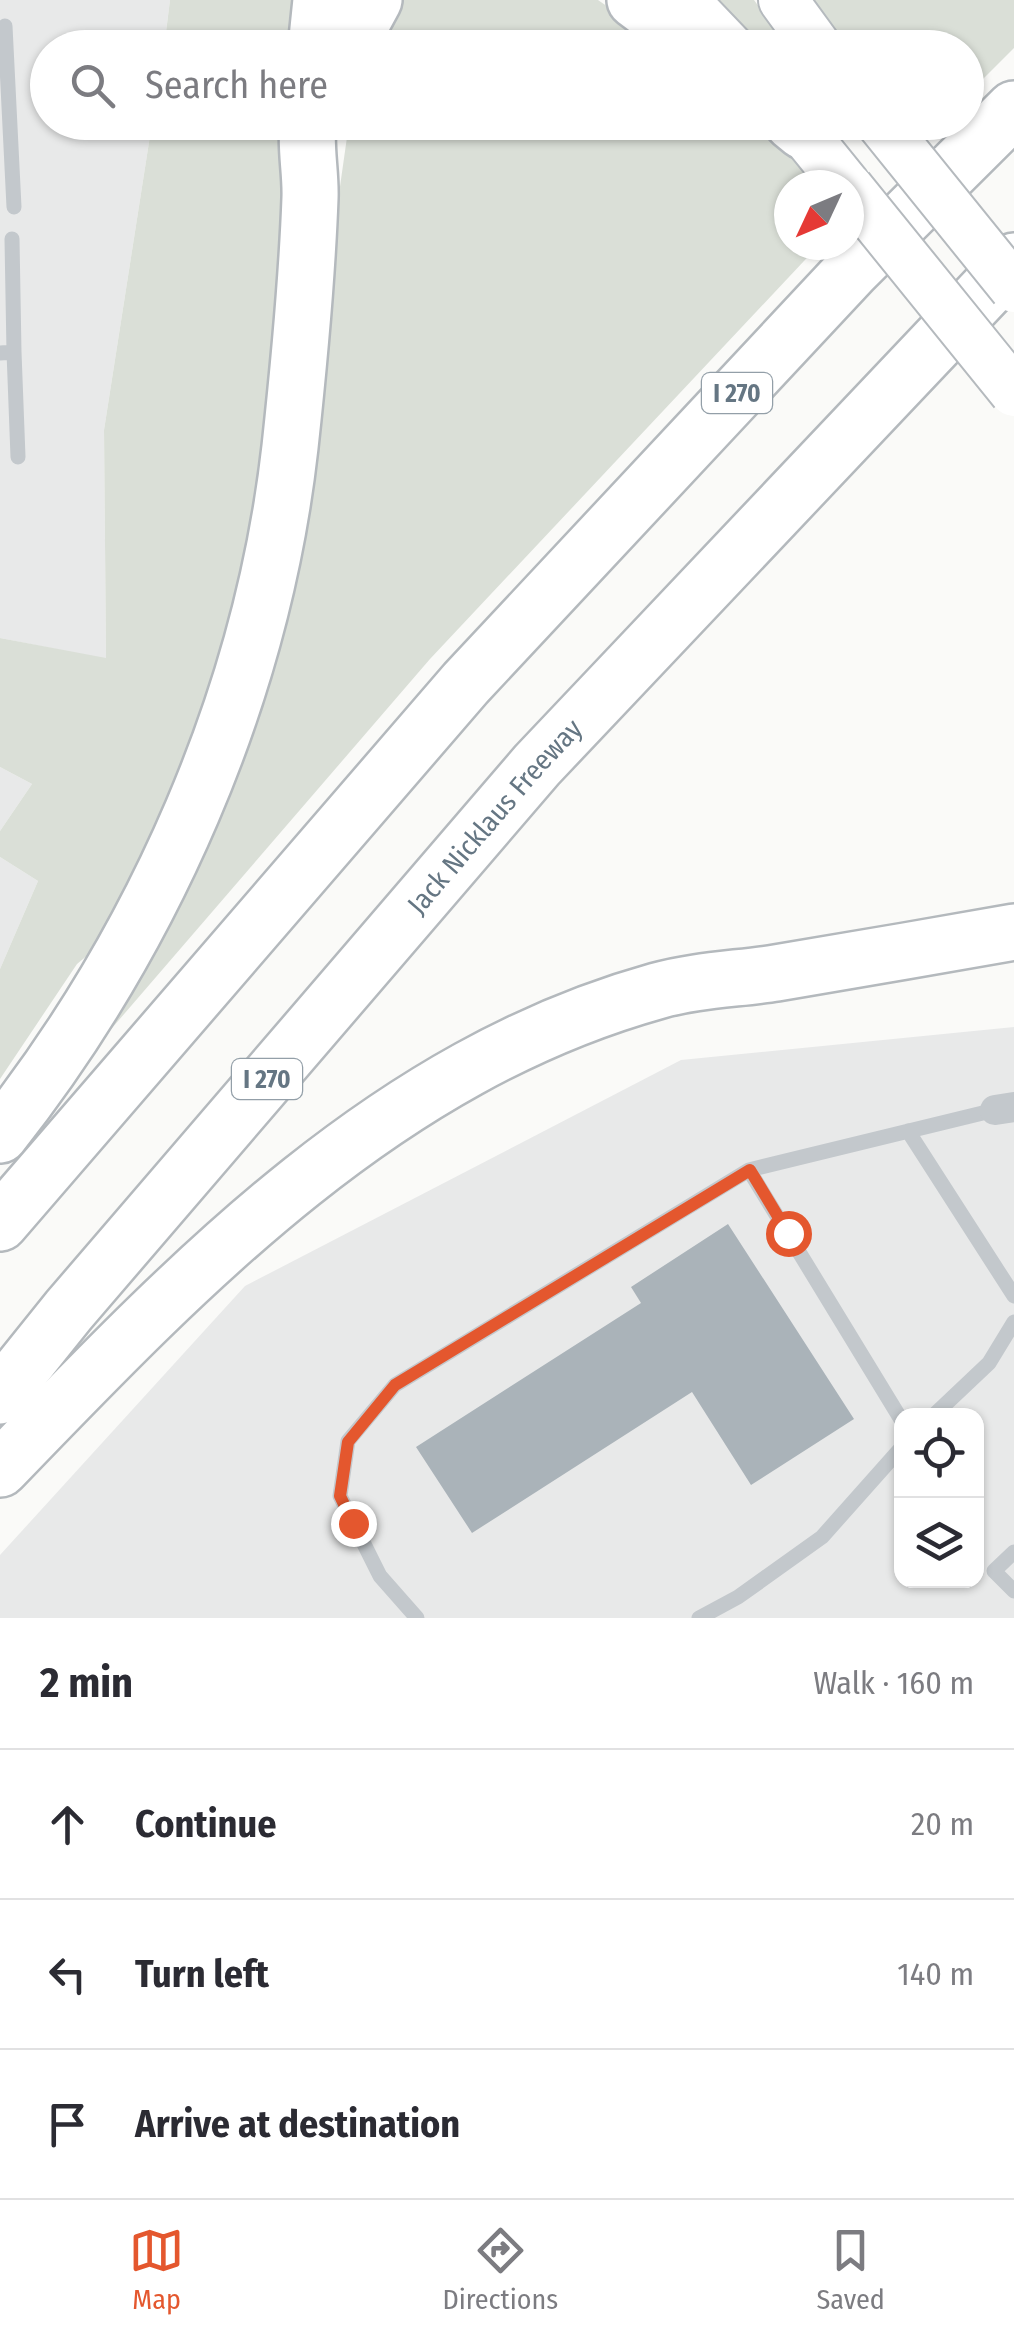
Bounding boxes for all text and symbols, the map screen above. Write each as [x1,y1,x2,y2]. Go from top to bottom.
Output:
search box [30,30,984,140]
icon: search [65,58,120,113]
text: Search here [145,62,328,108]
north arrow [774,170,864,260]
road number: I 270 [702,373,772,413]
street label: Jack Nicklaus Freeway [401,712,589,921]
road number: I 270 [232,1059,302,1099]
route start [766,1211,812,1257]
map controls [894,1408,984,1588]
button: locate [894,1408,984,1498]
button: layers [894,1498,984,1588]
route end [331,1501,377,1547]
text: 2 min [40,1658,133,1708]
text: Walk · 160 m [813,1664,974,1702]
icon: ahead [40,1797,95,1852]
text: Continue [135,1801,276,1847]
text: 20 m [911,1805,974,1843]
icon: left [40,1947,95,2002]
text: Turn left [135,1951,269,1997]
text: 140 m [897,1955,974,1993]
icon: arrive [40,2097,95,2152]
text: Arrive at destination [135,2101,460,2147]
tab: Map [129,2223,184,2316]
tab: Directions [442,2223,558,2316]
tab: Saved [816,2223,885,2316]

